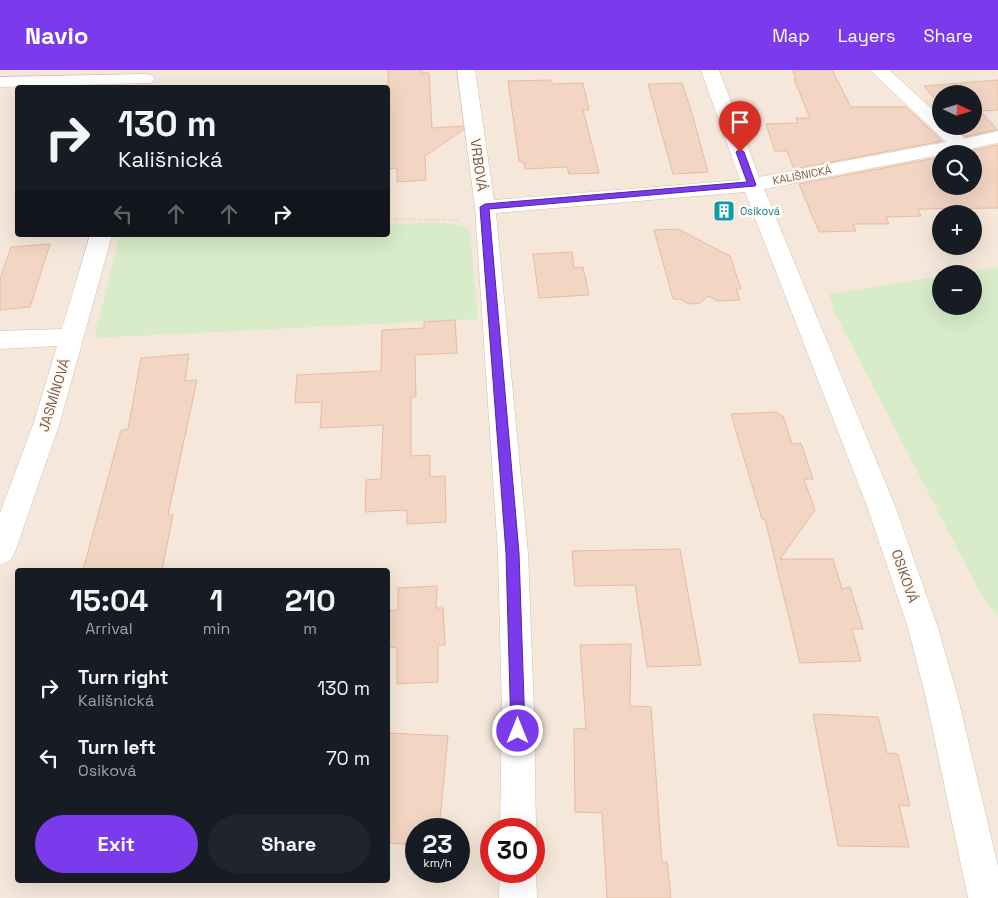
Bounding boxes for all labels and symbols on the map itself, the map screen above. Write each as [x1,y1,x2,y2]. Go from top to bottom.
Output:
north arrow [932,85,982,135]
pin [719,101,761,152]
street label: VRBOVÁ [466,138,492,192]
street label: KALIŠNICKÁ [771,162,833,188]
building icon: Osiková [712,199,736,223]
place label: Osiková [740,204,781,218]
street label: JASMÍNOVÁ [34,356,74,434]
street label: OSIKOVÁ [887,547,923,605]
position arrow [491,704,543,756]
speed limit sign: 30 [480,818,545,883]

